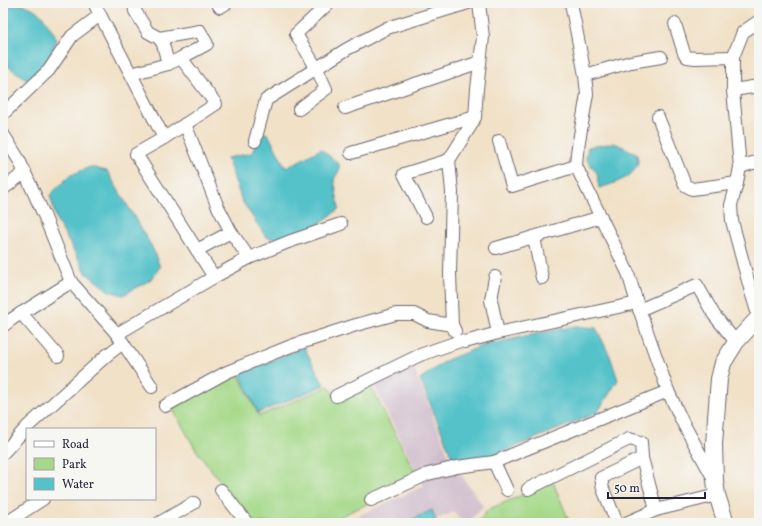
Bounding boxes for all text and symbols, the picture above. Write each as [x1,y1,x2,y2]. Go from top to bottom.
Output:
legend [26,428,156,500]
text: Road [62,437,89,453]
text: Park [62,457,87,473]
scale bar [608,474,705,500]
text: Water [62,477,94,493]
text: 50 m [614,481,640,497]

